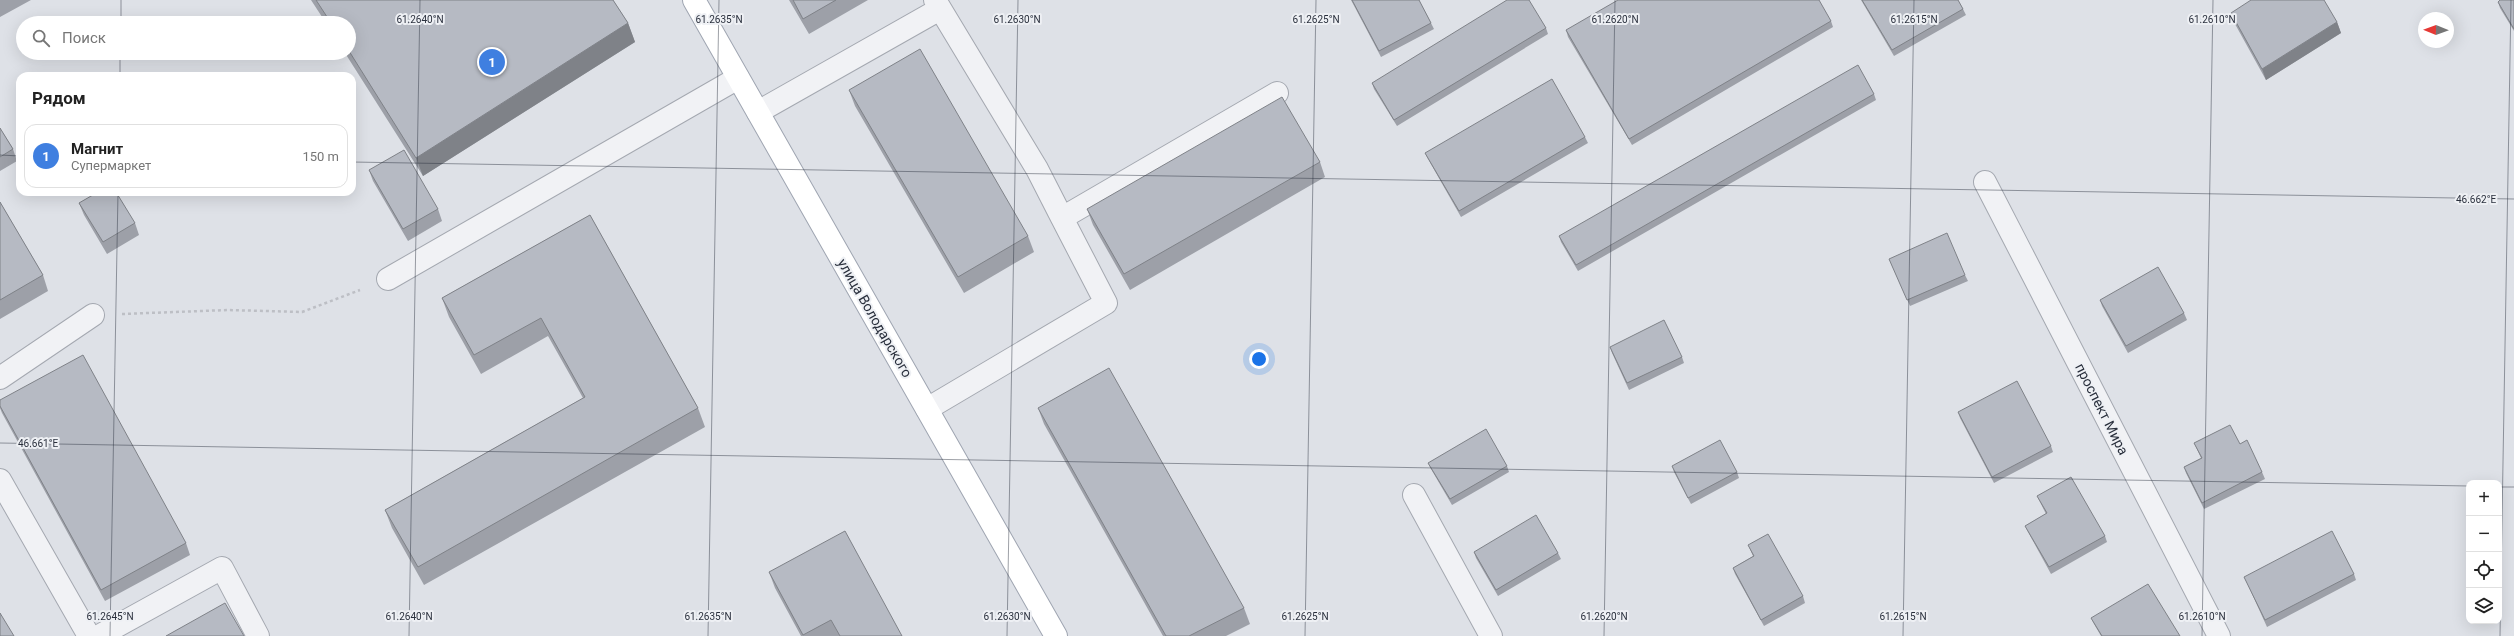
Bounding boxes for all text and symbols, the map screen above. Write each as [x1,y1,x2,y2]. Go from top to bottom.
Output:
north arrow [2418,12,2454,48]
text: 61.2640°N [396,14,444,25]
text: 61.2635°N [695,14,743,25]
text: 61.2630°N [993,14,1041,25]
text: 61.2625°N [1292,14,1340,25]
text: 61.2620°N [1591,14,1639,25]
text: 61.2615°N [1890,14,1938,25]
text: 61.2610°N [2188,14,2236,25]
search box [16,16,356,60]
icon: search [30,27,52,49]
text: Поиск [62,29,106,47]
pin: 1 [479,47,505,77]
text: Рядом [32,88,86,108]
text: Магнит [71,140,123,158]
text: 1 [42,149,50,164]
text: 150 m [302,149,339,164]
text: Супермаркет [71,158,151,173]
text: 46.662°E [2456,194,2496,205]
street label: улица Володарского [834,256,916,380]
your location [1249,349,1269,369]
street label: проспект Мира [2072,361,2132,457]
text: 46.661°E [18,438,58,449]
map controls [2466,480,2502,624]
button: + [2466,480,2502,516]
button: − [2466,516,2502,552]
button: locate [2466,552,2502,588]
button: layers [2466,588,2502,624]
text: 61.2645°N [86,611,134,622]
text: 61.2640°N [385,611,433,622]
text: 61.2635°N [684,611,732,622]
text: 61.2630°N [983,611,1031,622]
text: 61.2625°N [1281,611,1329,622]
text: 61.2620°N [1580,611,1628,622]
text: 61.2615°N [1879,611,1927,622]
text: 61.2610°N [2178,611,2226,622]

